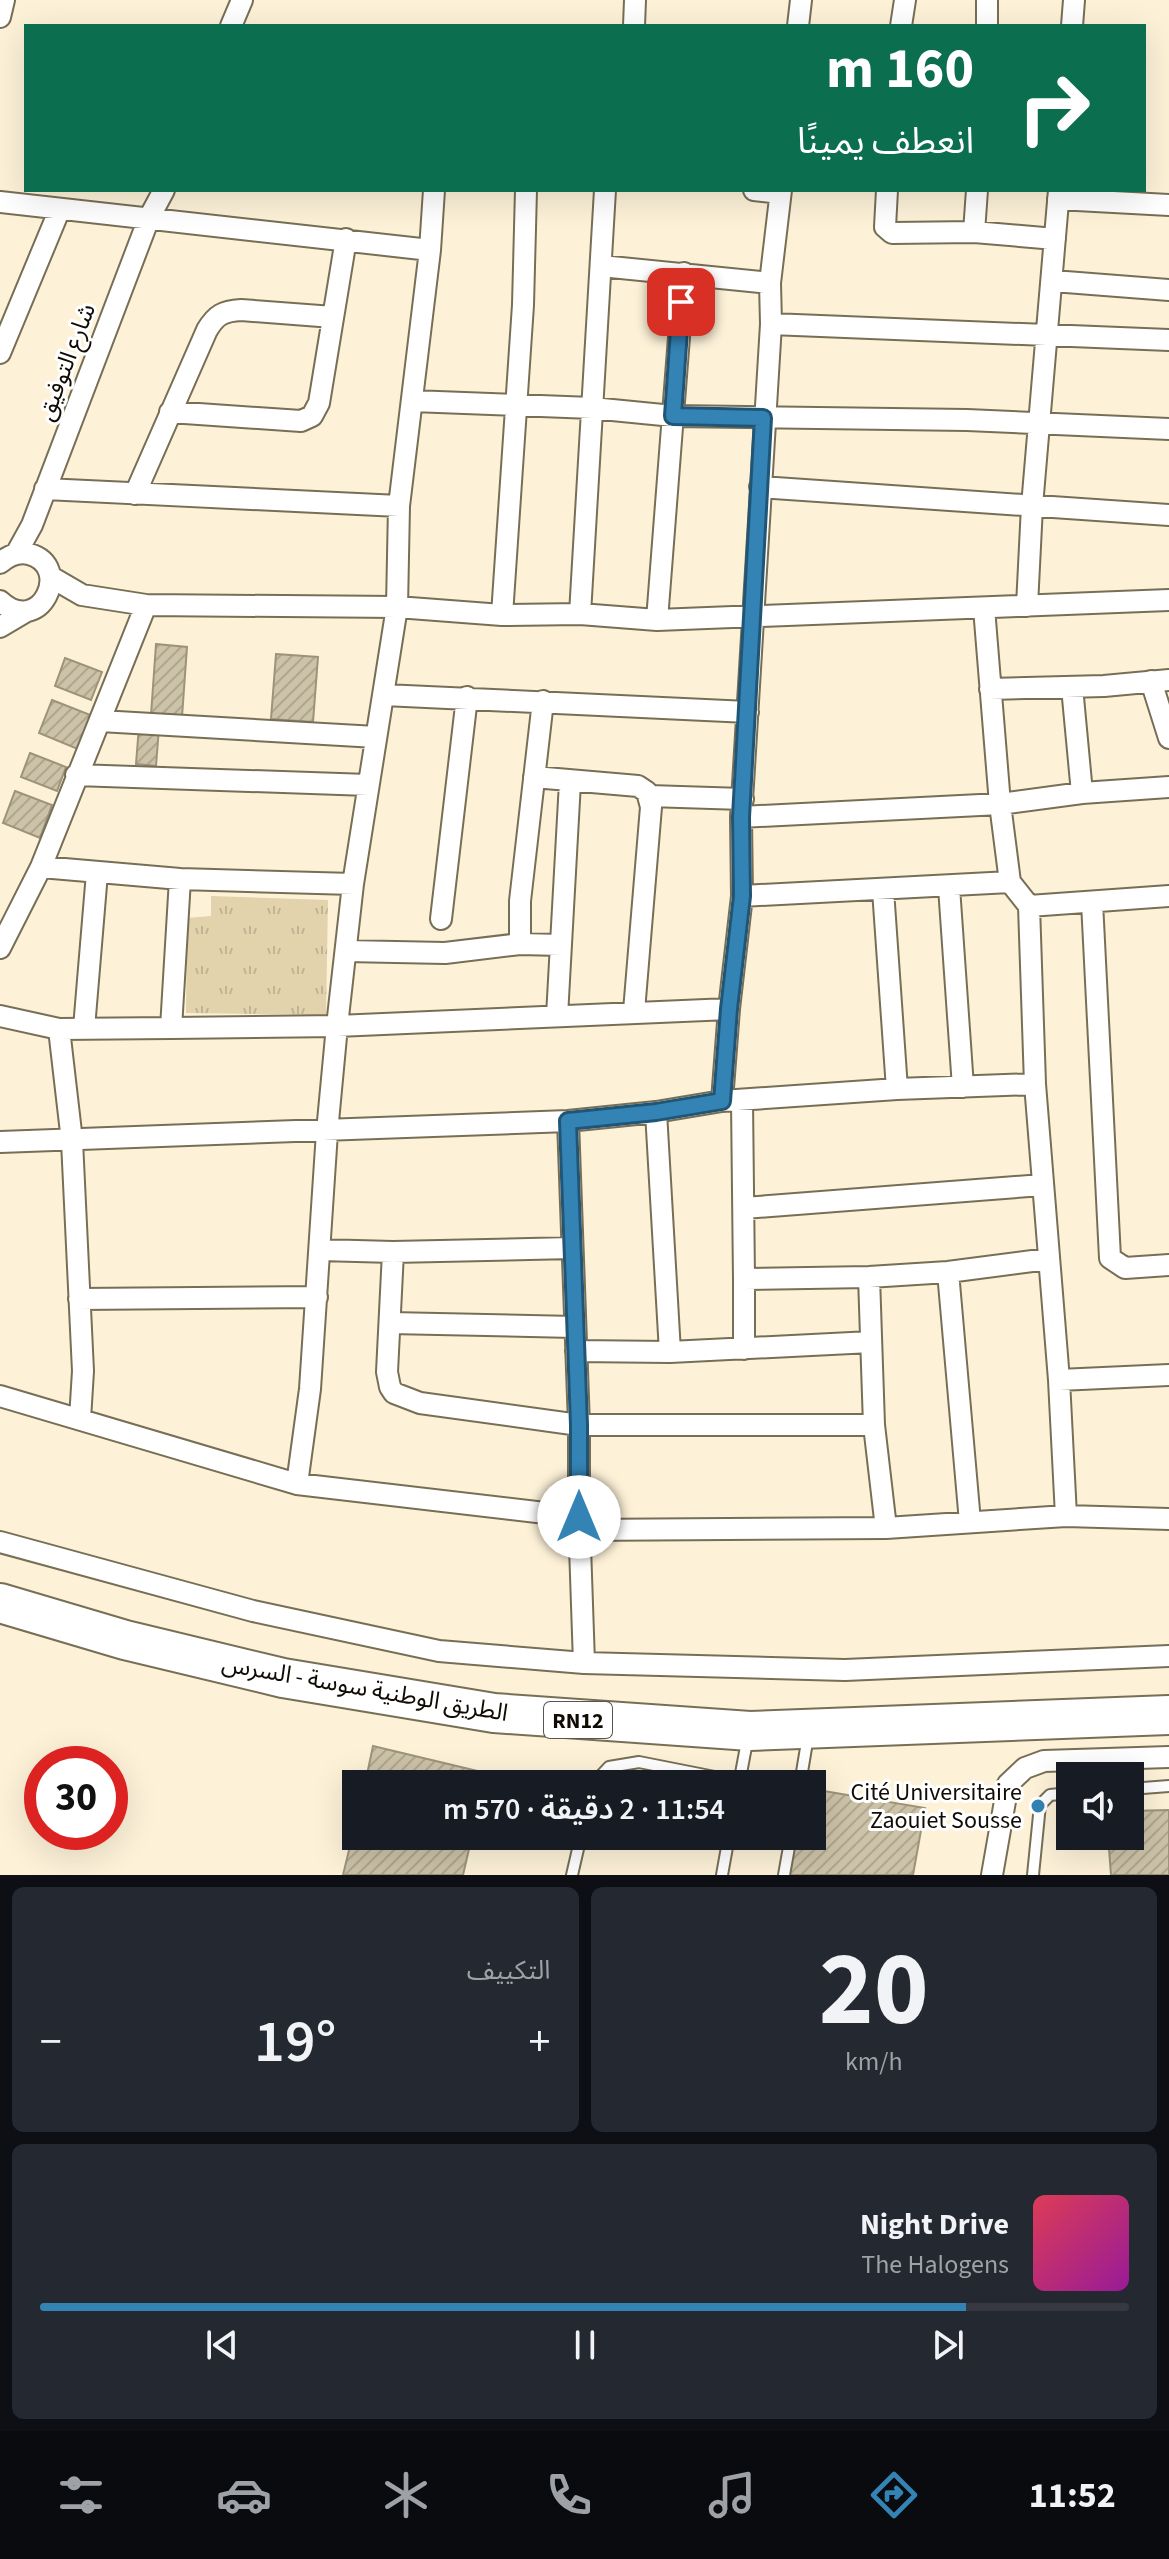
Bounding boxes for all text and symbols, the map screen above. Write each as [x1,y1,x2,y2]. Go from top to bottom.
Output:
text: 160 m [826,30,974,109]
icon: right [1002,56,1106,160]
text: انعطف يمينًا [797,116,974,167]
pin [647,268,715,336]
icon: arrive [659,280,703,324]
street label: شارع التوفيق [28,299,105,426]
position arrow [537,1475,621,1559]
street label: الطريق الوطنية سوسة - السرس [219,1646,511,1731]
road number: RN12 [544,1702,612,1738]
speed limit sign: 30 [24,1746,128,1850]
map controls [1056,1762,1144,1850]
button: sound [1056,1762,1144,1850]
place label: Cité Universitaire Zaouiet Sousse [851,1775,1022,1838]
text: 11:54 · 2 دقيقة · 570 m [443,1788,725,1831]
marker: Cité Universitaire Zaouiet Sousse [1029,1797,1047,1815]
text: 20 [819,1917,929,2065]
text: التكييف [467,1952,551,1989]
text: 19° [254,2000,336,2085]
text: − [40,2011,62,2074]
text: + [529,2011,550,2074]
text: km/h [845,2043,903,2080]
text: Night Drive [860,2203,1009,2246]
text: The Halogens [861,2246,1009,2283]
icon: previous [200,2323,244,2367]
icon: pause [563,2323,607,2367]
icon: next [926,2323,970,2367]
icon: filters [53,2467,109,2523]
icon: car [216,2467,272,2523]
icon: climate [378,2467,434,2523]
icon: phone [541,2467,597,2523]
icon: music [704,2467,760,2523]
icon: directions [866,2467,922,2523]
text: 11:52 [1029,2470,1116,2521]

